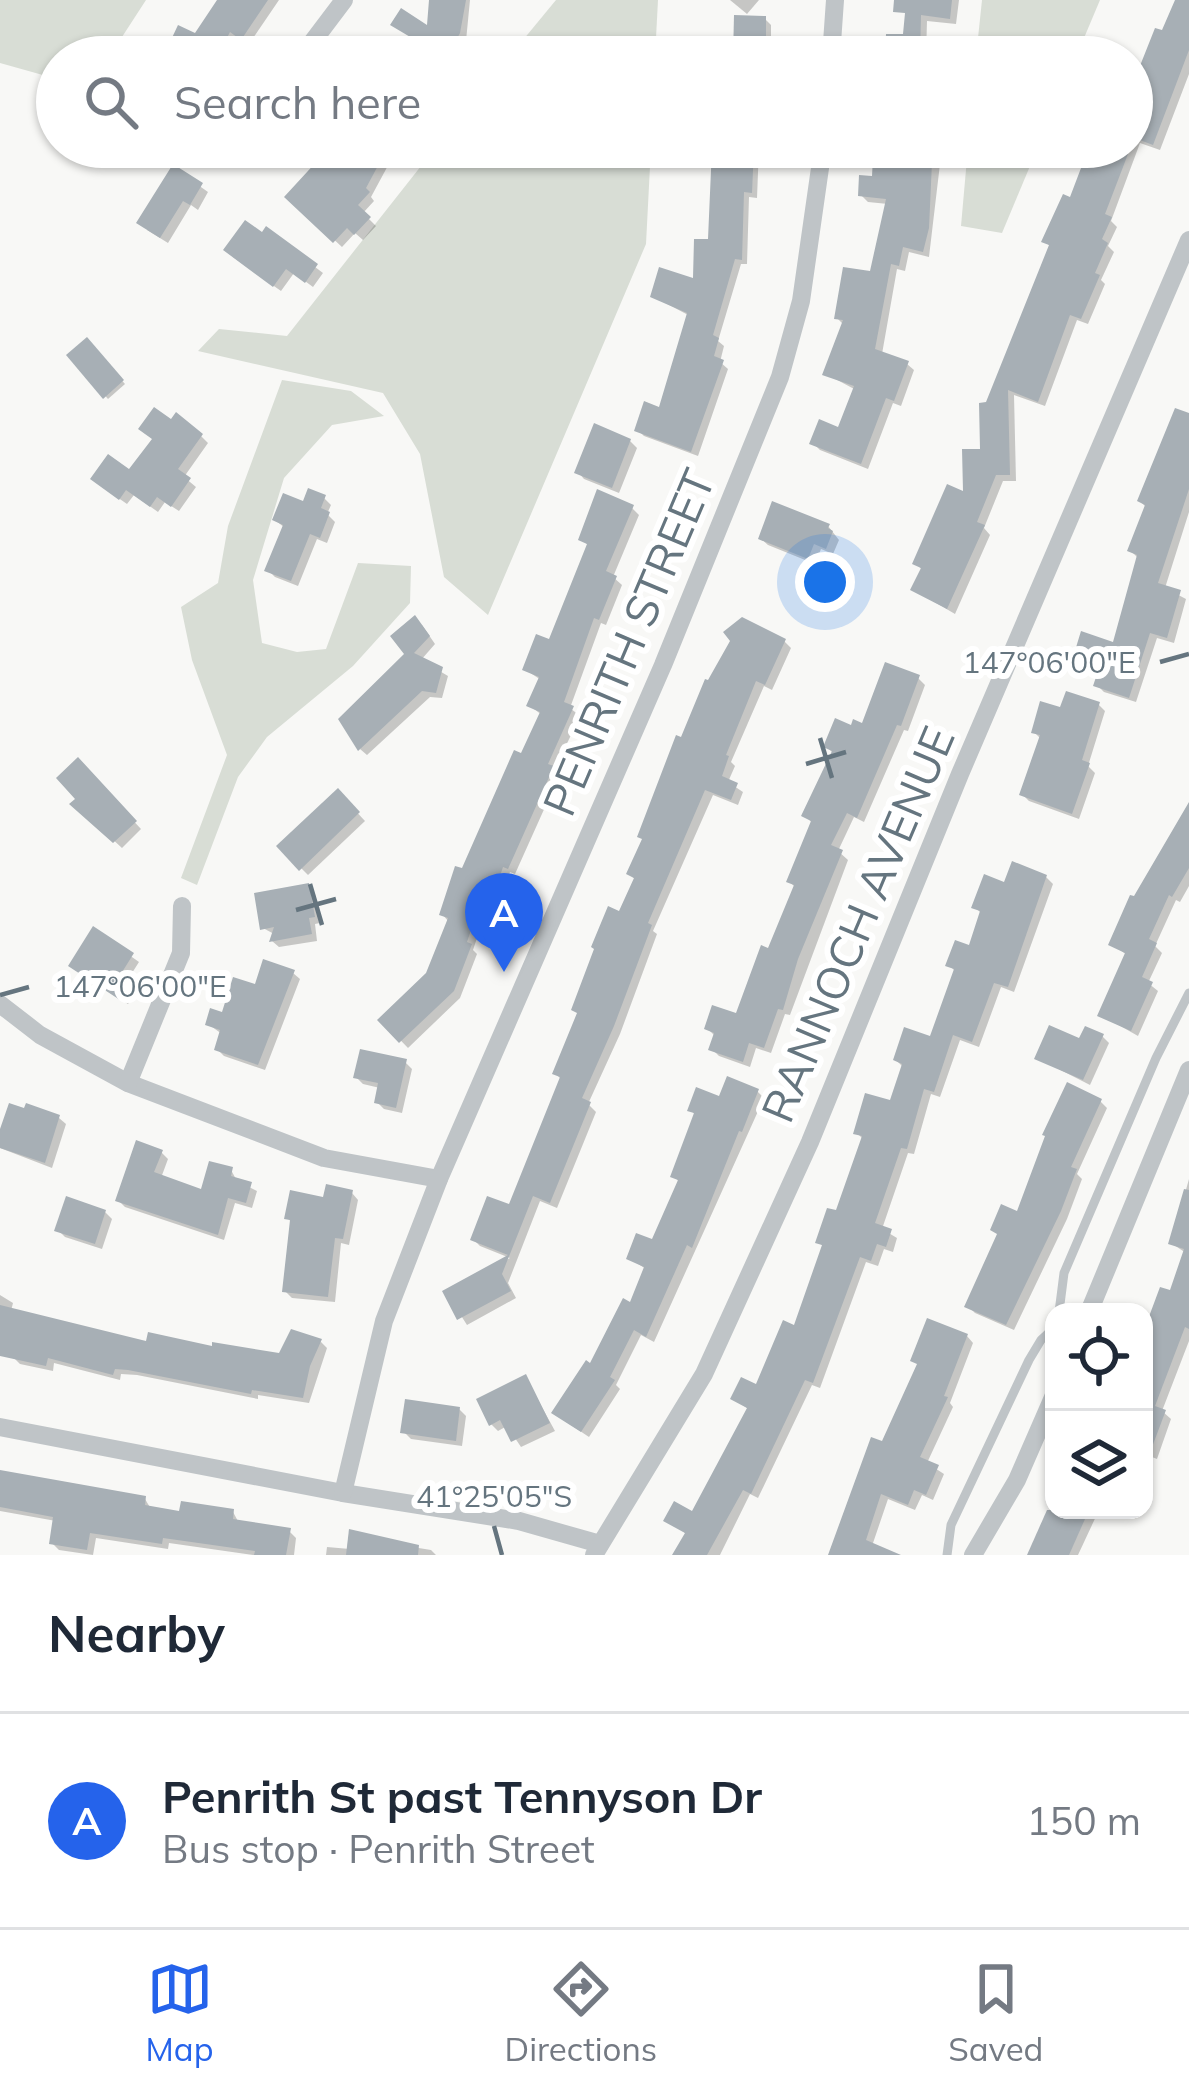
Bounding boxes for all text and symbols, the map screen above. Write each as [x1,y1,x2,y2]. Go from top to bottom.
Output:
search box [36,36,1153,168]
icon: search [78,69,144,135]
text: Search here [174,74,421,130]
street label: PENRITH STREET [530,460,726,824]
your location [795,552,855,612]
text: 147°06'00"E [962,643,1136,681]
street label: RANNOCH AVENUE [748,718,966,1130]
pin: A [465,873,543,972]
text: 147°06'00"E [53,967,227,1005]
map controls [1045,1303,1153,1519]
button: locate [1045,1303,1153,1411]
button: layers [1045,1411,1153,1519]
text: 41°25'05"S [416,1477,572,1515]
text: Nearby [48,1601,225,1665]
text: Penrith St past Tennyson Dr [162,1768,762,1824]
text: A [72,1796,102,1845]
text: 150 m [1026,1796,1141,1845]
text: Bus stop · Penrith Street [162,1824,595,1873]
tab: Map [146,1956,213,2069]
tab: Directions [505,1956,657,2069]
tab: Saved [948,1956,1043,2069]

